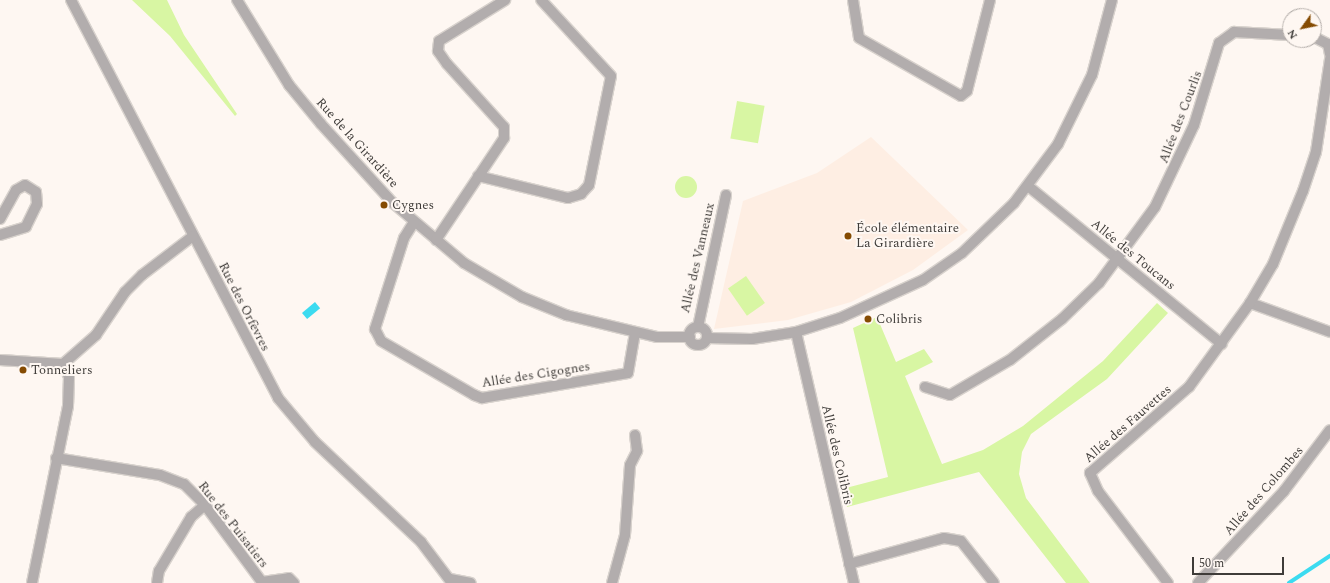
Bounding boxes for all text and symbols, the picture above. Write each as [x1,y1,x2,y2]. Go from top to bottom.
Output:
north arrow [1282,8,1322,48]
text: N [1283,26,1302,43]
street label: Allée des Courlis [1156,68,1206,166]
street label: Rue de la Girardière [313,95,401,191]
place label: Cygnes [392,197,434,213]
marker: Cygnes [379,200,389,210]
street label: Allée des Vanneaux [678,201,718,315]
street label: Allée des Toucans [1088,216,1178,294]
place label: École élémentaire La Girardière [856,221,959,252]
marker: École élémentaire La Girardière [843,231,853,241]
street label: Rue des Orfèvres [215,260,273,354]
place label: Colibris [876,311,922,327]
marker: Colibris [863,314,873,324]
street label: Allée des Cigognes [481,359,591,391]
place label: Tonneliers [31,362,93,378]
marker: Tonneliers [18,365,28,375]
street label: Allée des Fauvettes [1081,382,1175,466]
street label: Allée des Colibris [818,404,856,506]
street label: Allée des Colombes [1221,443,1307,539]
street label: Rue des Puisatiers [194,479,272,571]
scale bar [1194,549,1286,575]
text: 50 m [1199,554,1224,573]

